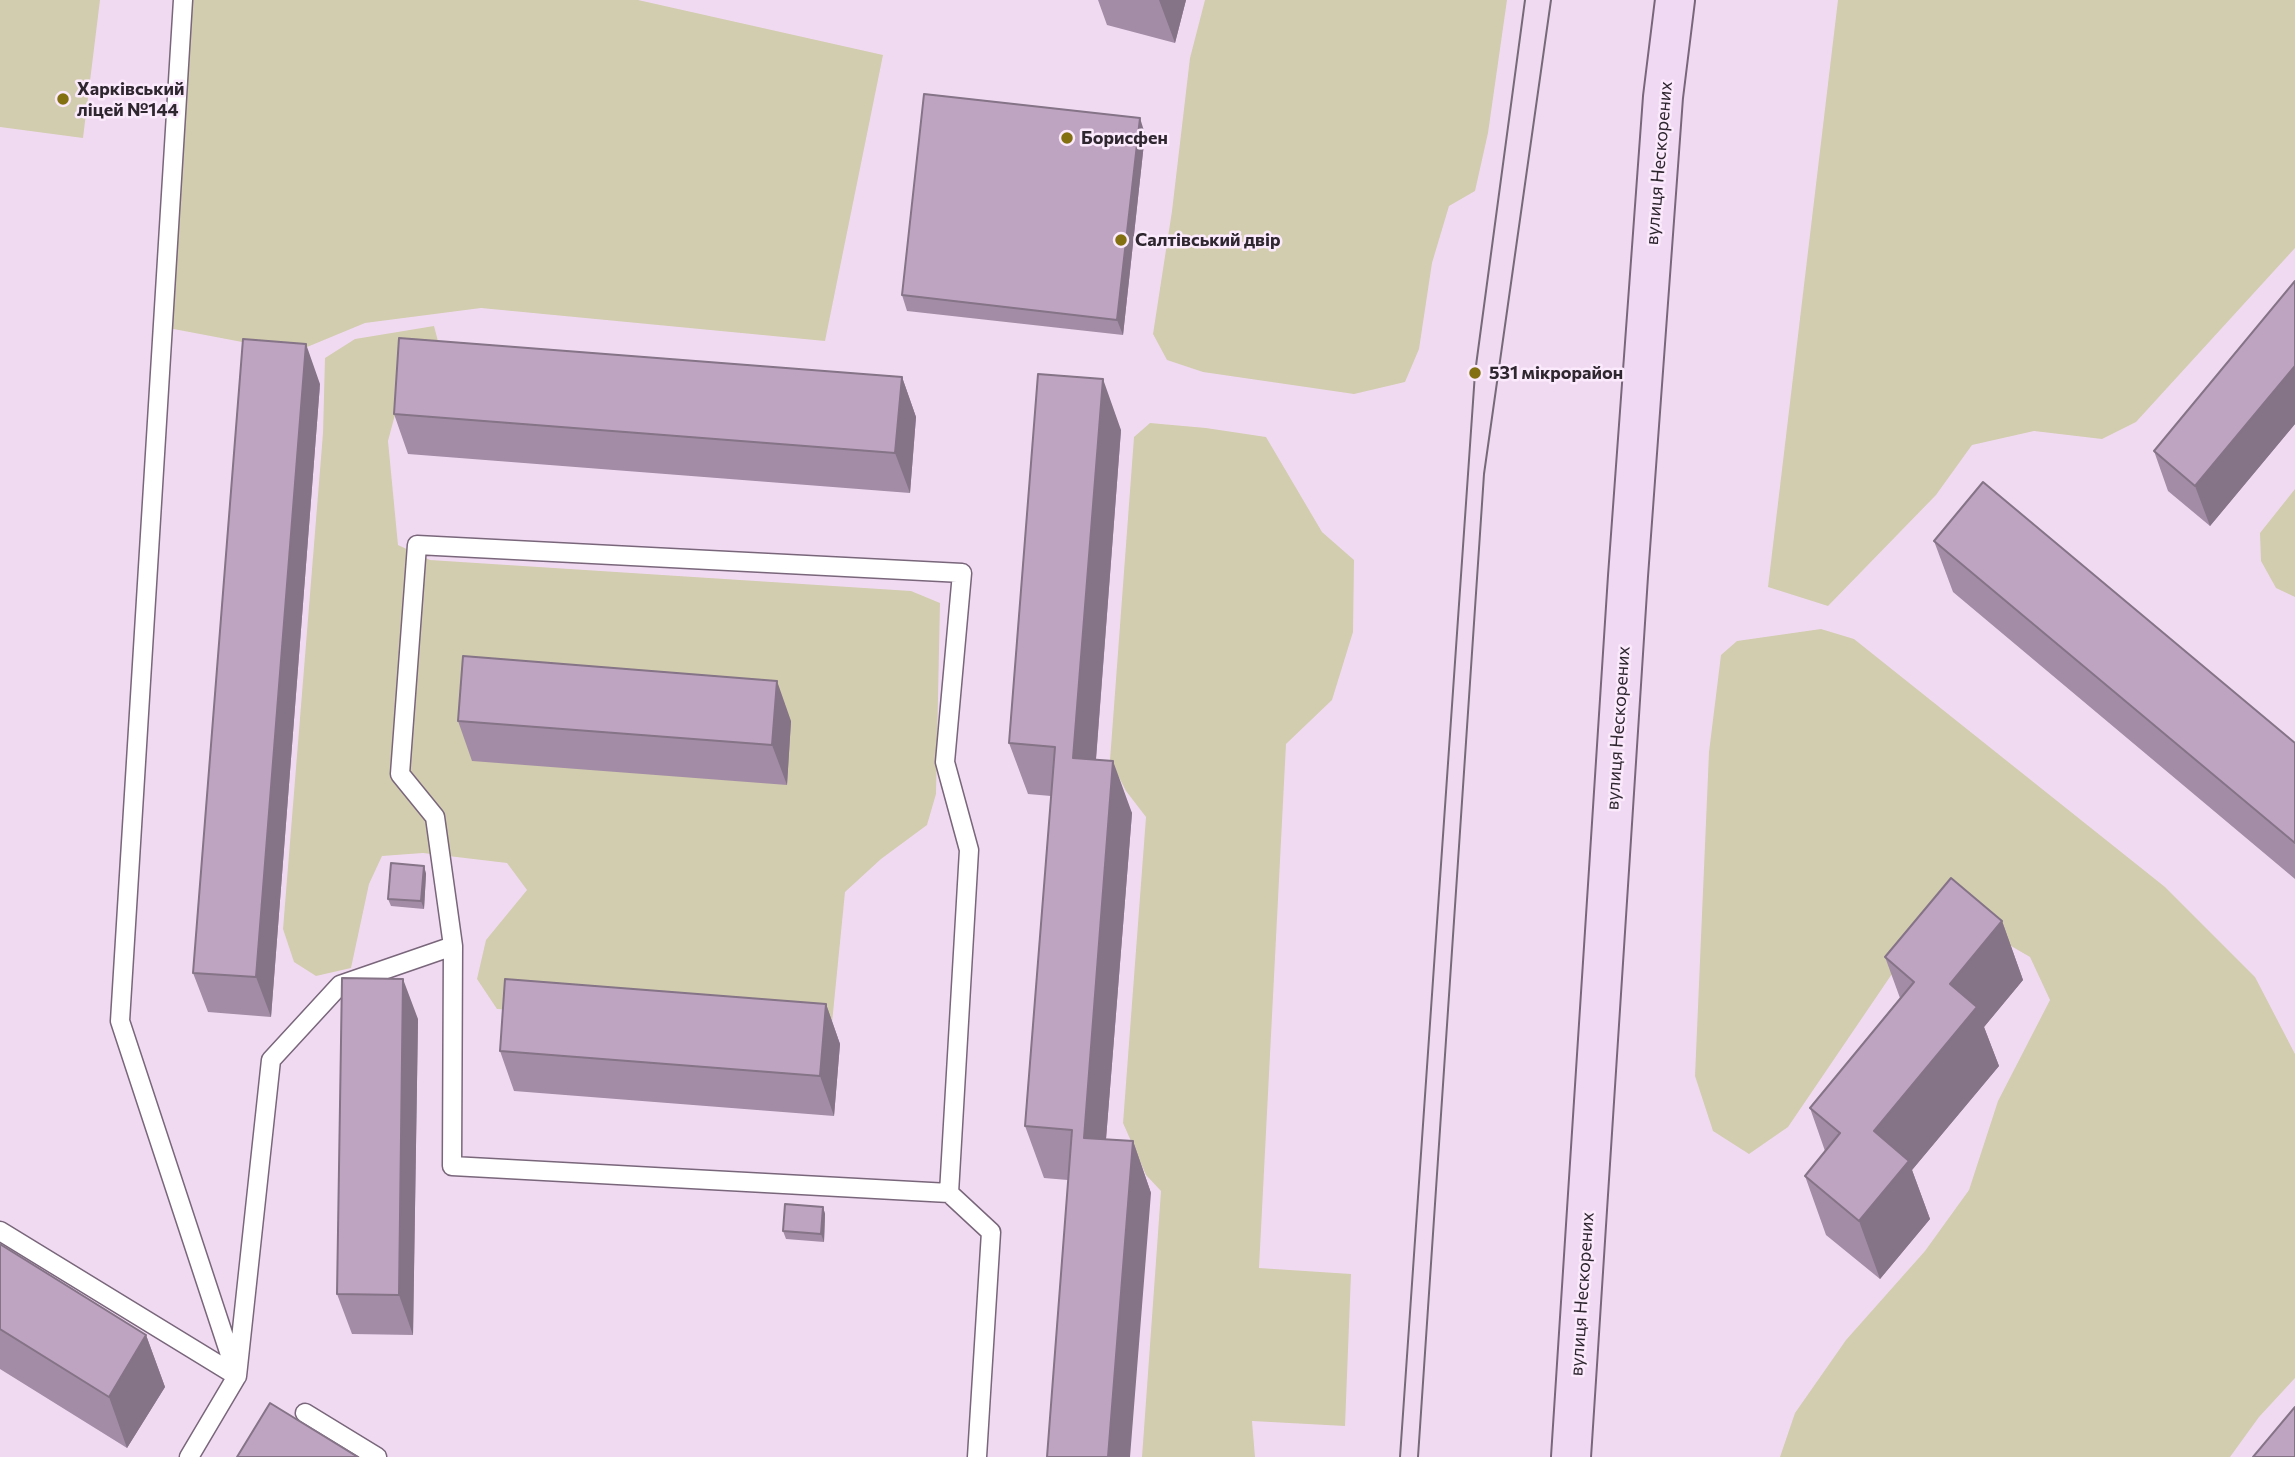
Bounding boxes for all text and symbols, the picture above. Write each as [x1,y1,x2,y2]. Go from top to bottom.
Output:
place label: Харківський ліцей №144 [77,78,185,120]
street label: вулиця Нескорених [1641,80,1677,246]
marker: Харківський ліцей №144 [55,91,71,107]
place label: Борисфен [1081,127,1168,149]
marker: Борисфен [1059,130,1075,146]
place label: Салтівський двір [1135,229,1281,251]
marker: Салтівський двір [1113,232,1129,248]
place label: 531 мікрорайон [1489,362,1623,384]
marker: 531 мікрорайон [1467,365,1483,381]
street label: вулиця Нескорених [1601,645,1635,811]
street label: вулиця Нескорених [1565,1211,1599,1377]

